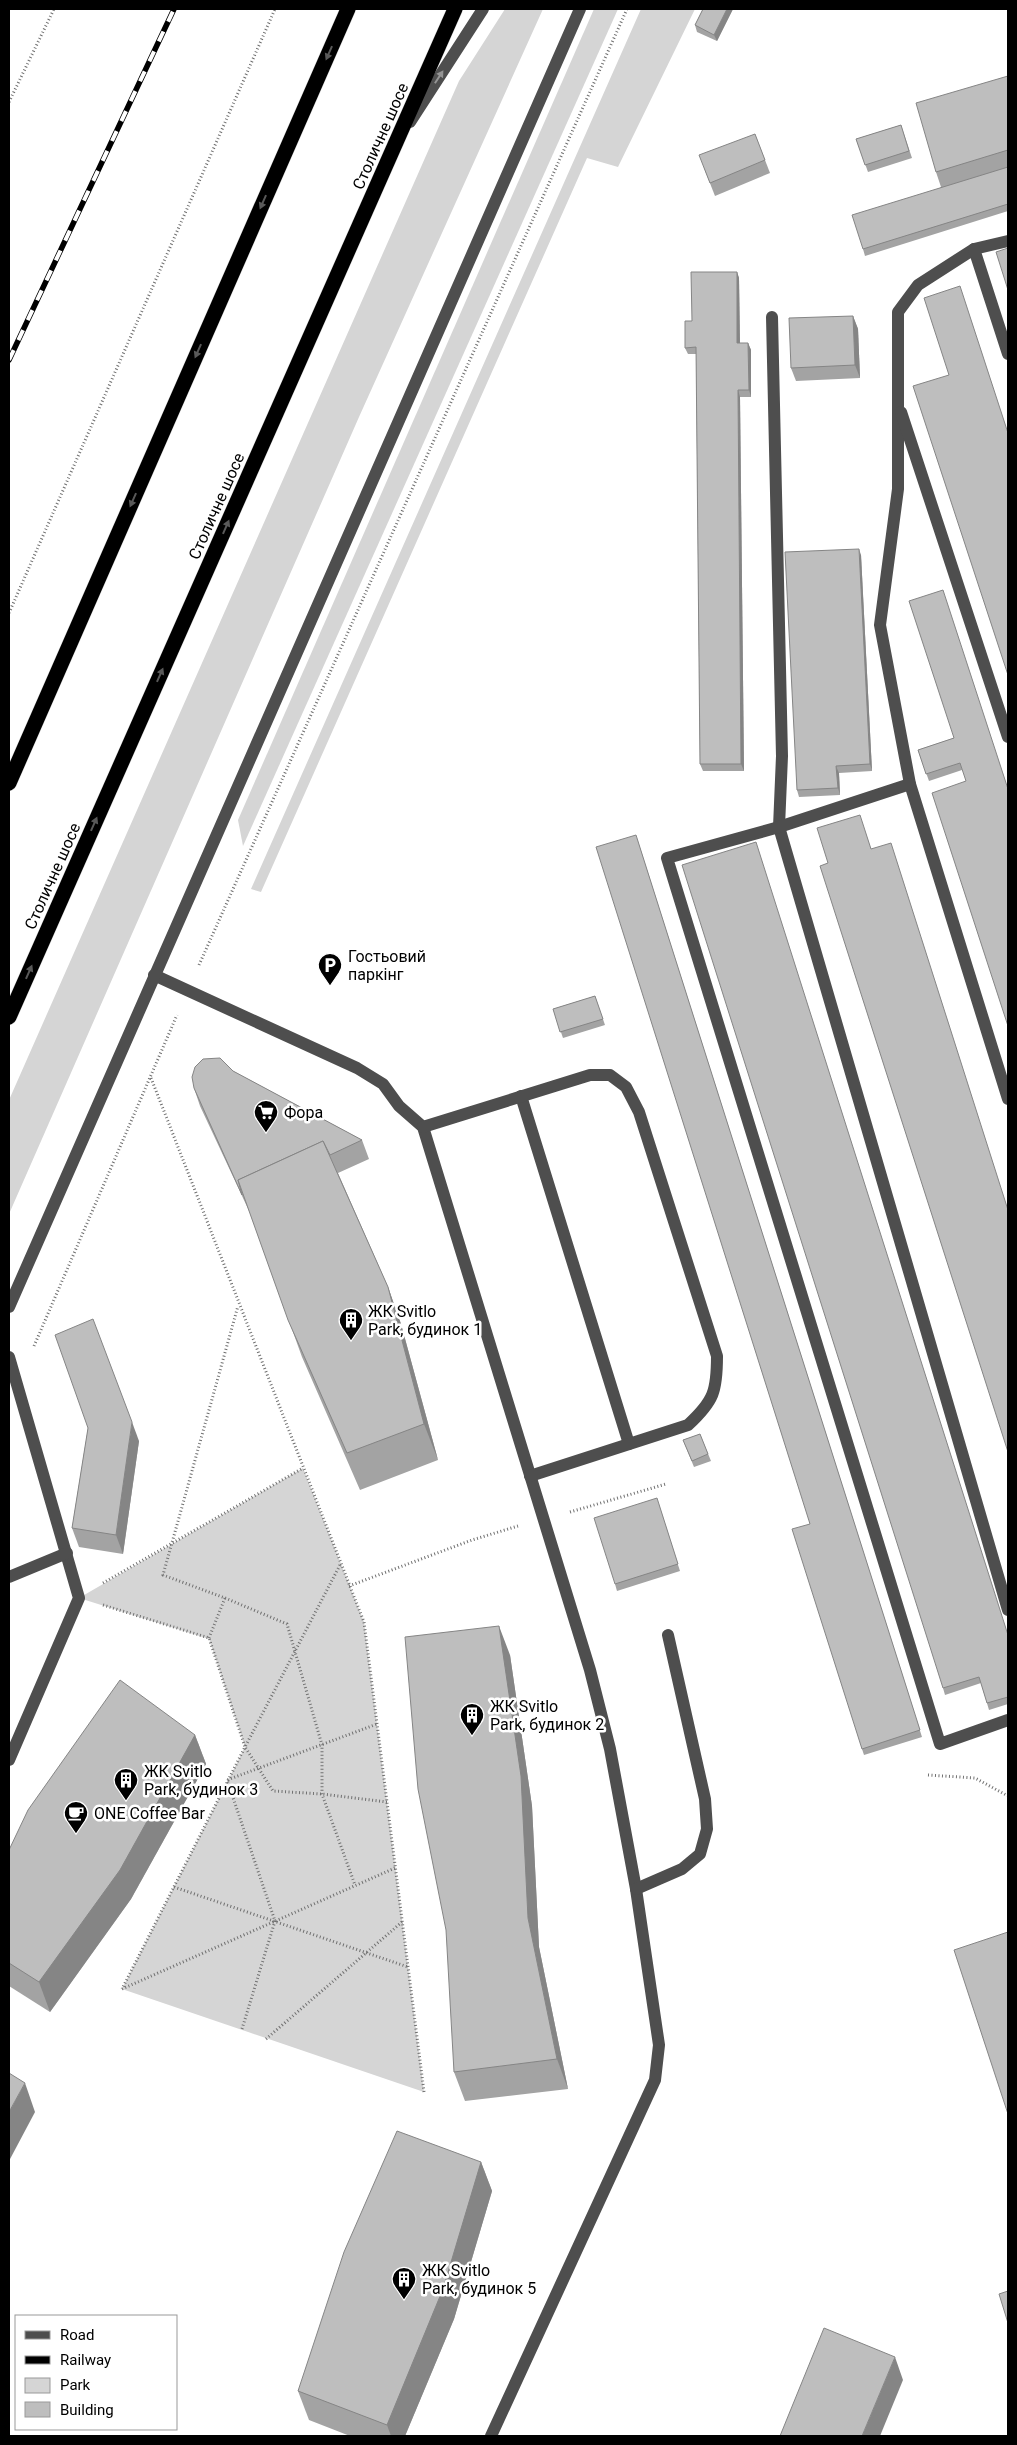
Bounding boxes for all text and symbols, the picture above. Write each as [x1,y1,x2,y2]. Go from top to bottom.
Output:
one-way arrow [324,46,332,60]
one-way arrow [435,70,444,84]
street label: Столичне шосе [348,80,412,192]
one-way arrow [259,195,267,209]
one-way arrow [194,344,202,358]
street label: Столичне шосе [184,450,248,562]
one-way arrow [128,493,136,507]
one-way arrow [223,520,231,534]
one-way arrow [157,668,165,682]
one-way arrow [91,817,99,831]
street label: Столичне шосе [20,820,84,932]
place label: Гостьовий паркінг [348,947,426,984]
parking icon: Гостьовий паркінг [317,952,343,986]
one-way arrow [25,965,33,979]
supermarket icon: Фора [253,1099,279,1133]
place label: Фора [284,1103,323,1122]
place label: ЖК Svitlo Park, будинок 1 [368,1302,482,1339]
building icon: ЖК Svitlo Park, будинок 1 [338,1307,364,1341]
place label: ЖК Svitlo Park, будинок 2 [490,1697,604,1734]
building icon: ЖК Svitlo Park, будинок 2 [459,1702,485,1736]
place label: ЖК Svitlo Park, будинок 3 [144,1762,258,1799]
building icon: ЖК Svitlo Park, будинок 3 [113,1767,139,1801]
cafe icon: ONE Coffee Bar [63,1800,89,1834]
place label: ONE Coffee Bar [94,1804,206,1823]
place label: ЖК Svitlo Park, будинок 5 [422,2261,536,2298]
building icon: ЖК Svitlo Park, будинок 5 [391,2266,417,2300]
legend [15,2315,178,2430]
text: Road [60,2326,94,2344]
text: Railway [60,2351,111,2369]
text: Park [60,2376,91,2394]
text: Building [60,2401,114,2419]

